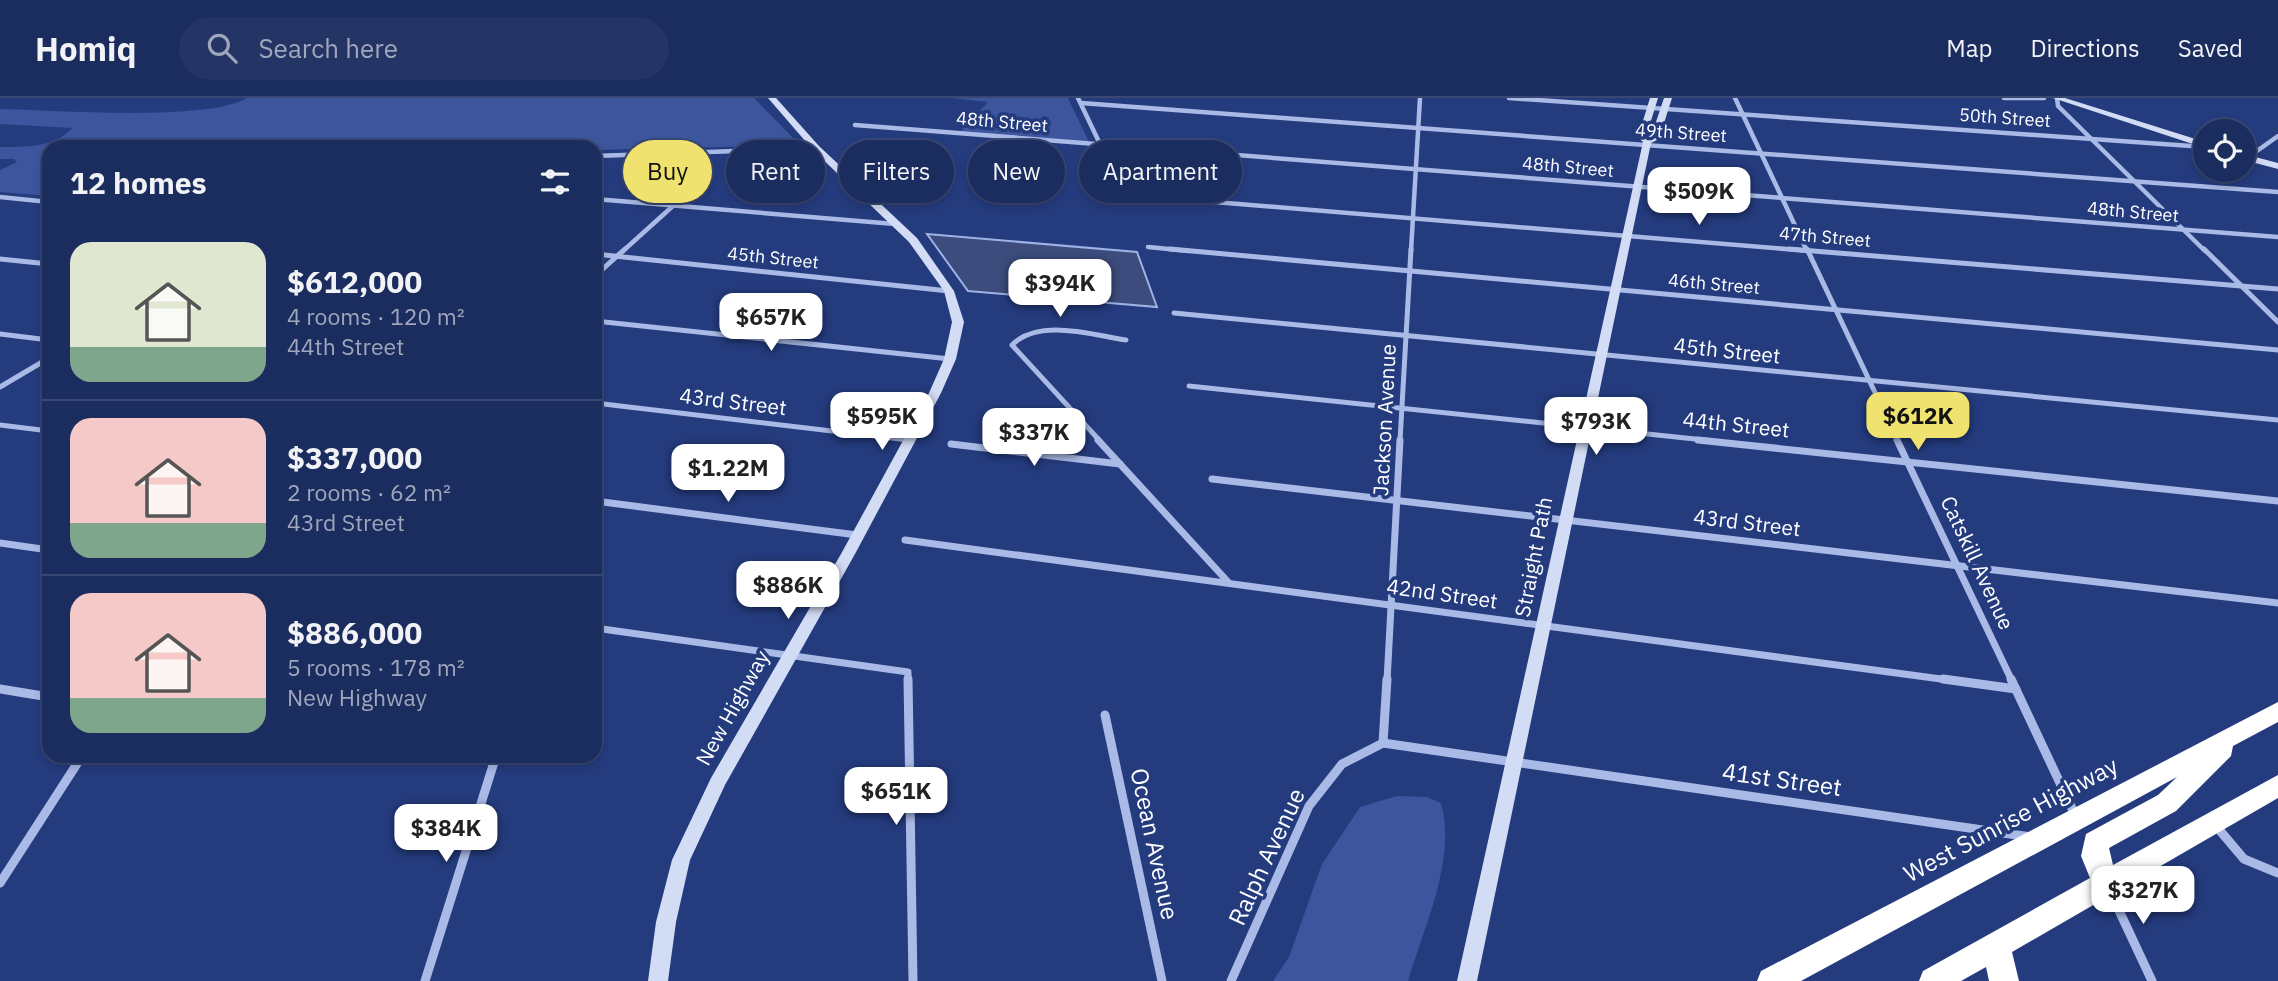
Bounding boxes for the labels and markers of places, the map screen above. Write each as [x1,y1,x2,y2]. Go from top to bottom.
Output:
pin: $509K [1650,167,1748,227]
pin: $394K [1011,260,1109,319]
pin: $657K [722,294,820,353]
pin: $595K [833,392,931,452]
pin: $612K [1869,392,1967,452]
pin: $793K [1547,398,1645,457]
pin: $337K [985,408,1083,468]
pin: $1.22M [671,444,785,504]
pin: $886K [739,561,837,621]
pin: $651K [847,768,945,827]
pin: $384K [397,804,495,864]
pin: $327K [2094,866,2192,926]

